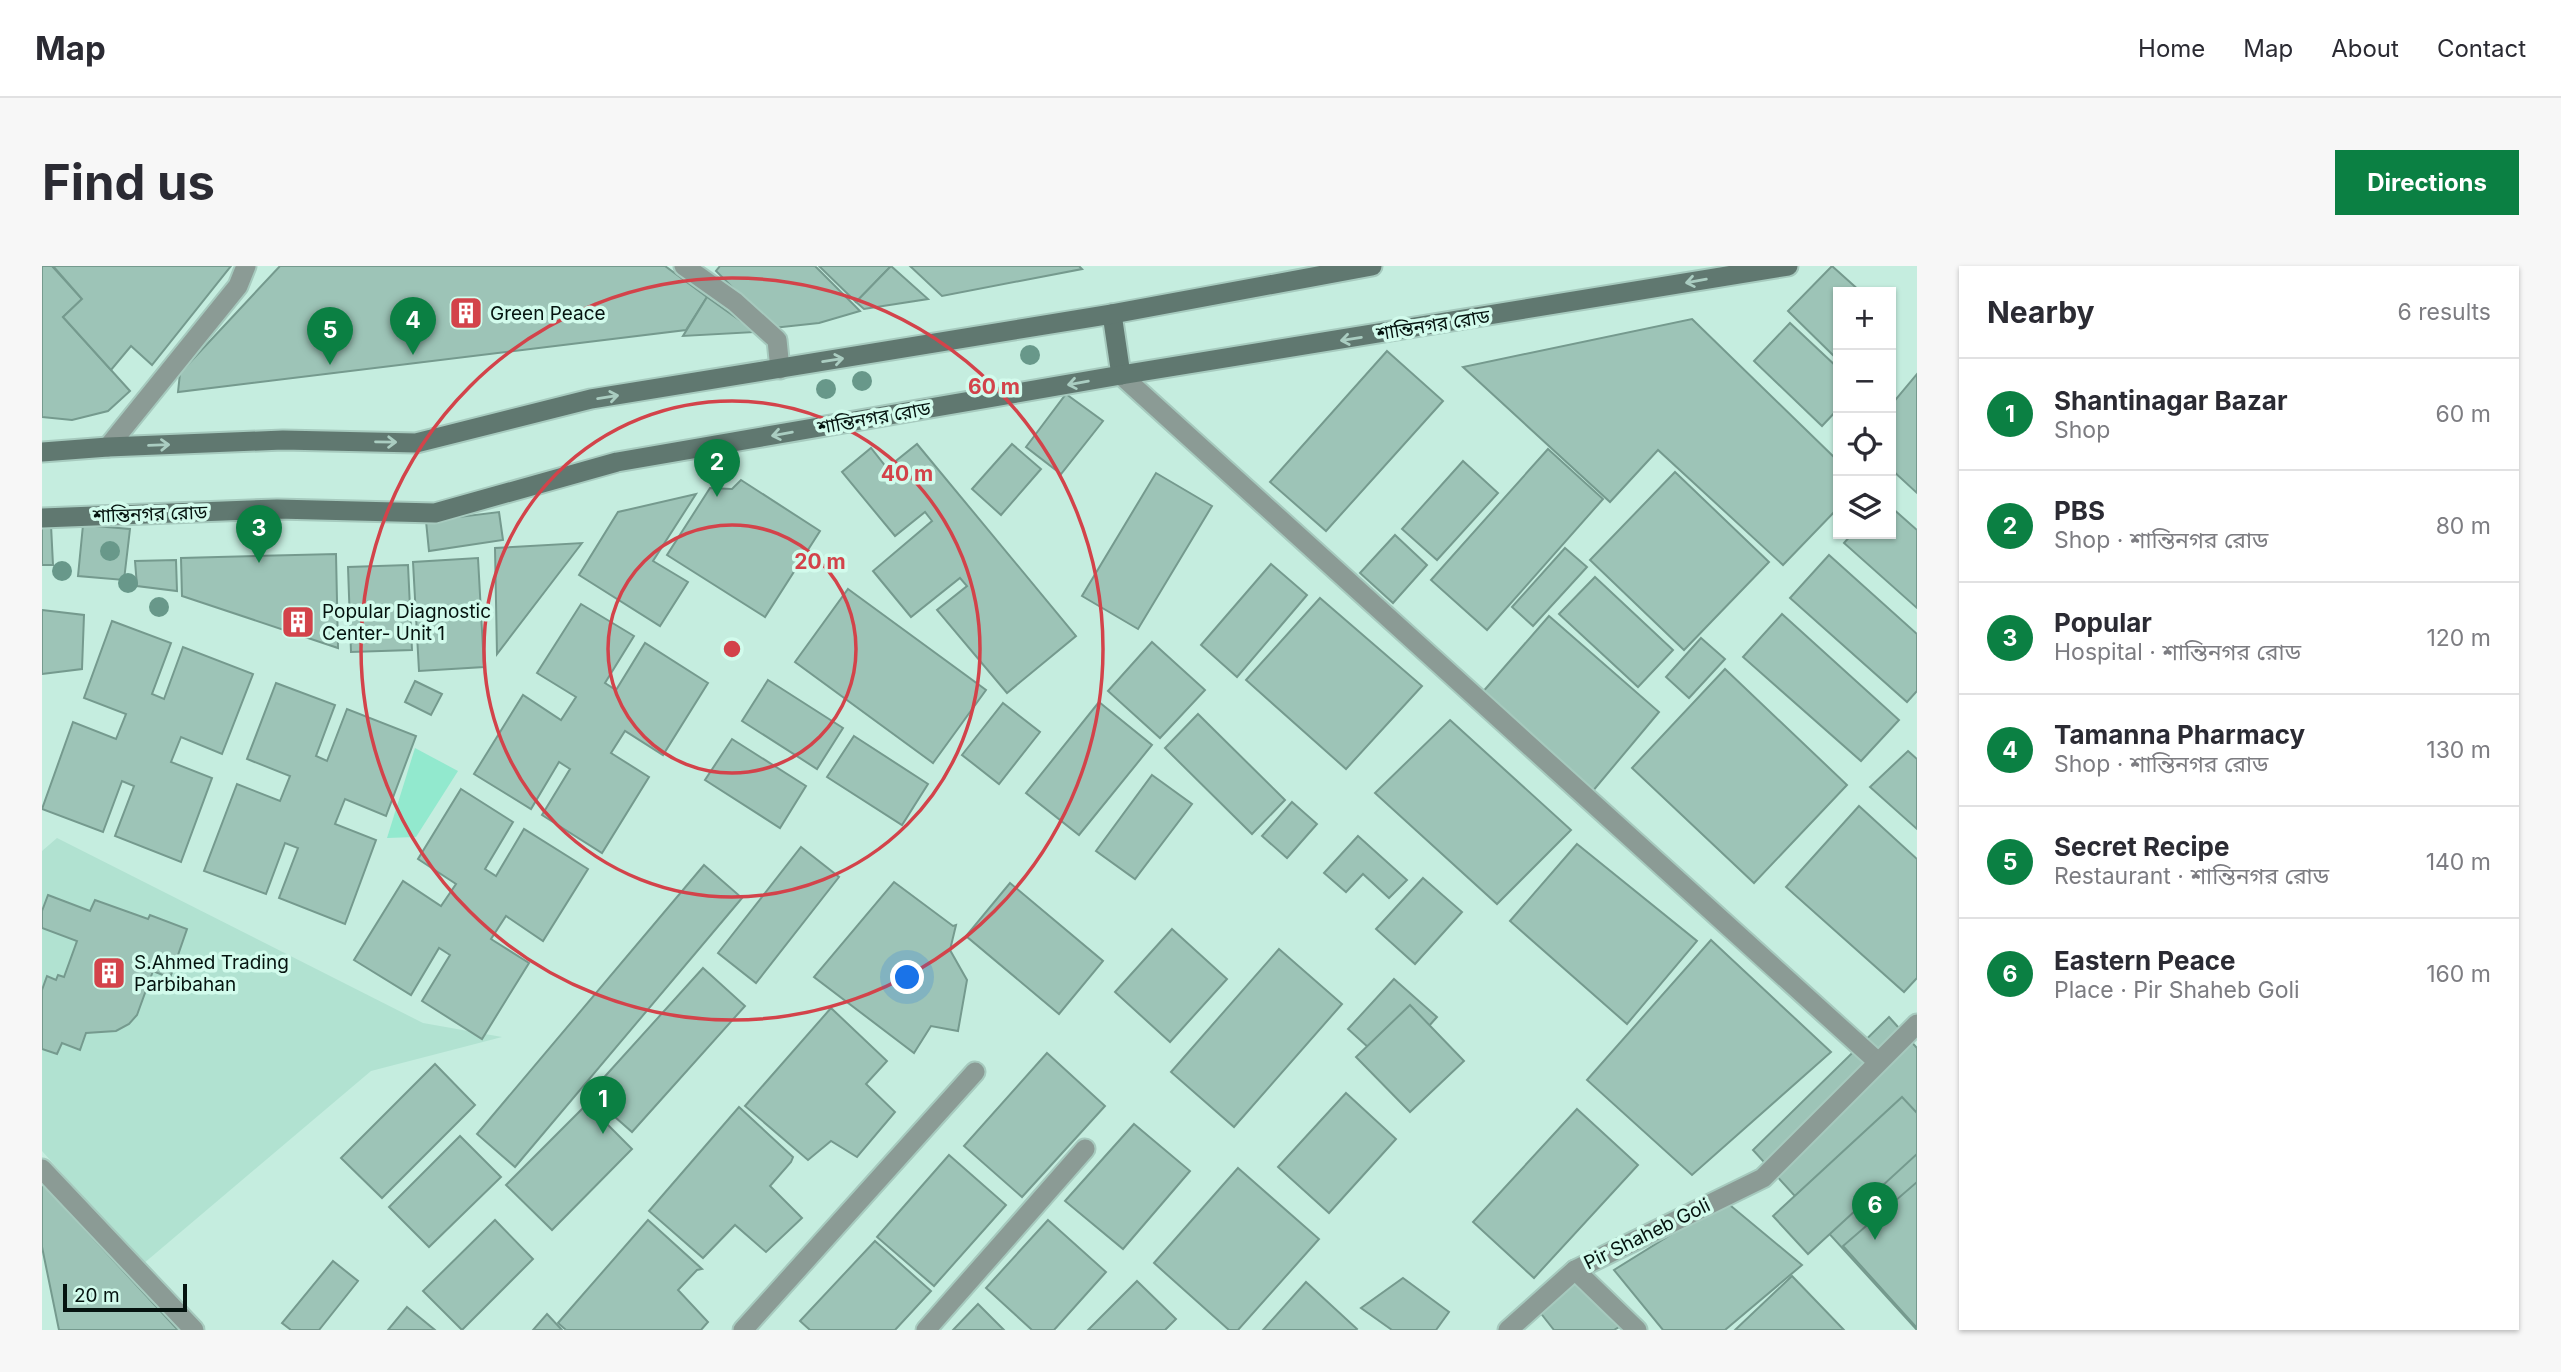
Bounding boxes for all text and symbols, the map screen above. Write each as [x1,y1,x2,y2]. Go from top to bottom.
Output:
text: Map [35,28,106,68]
text: Home [2138,34,2205,63]
text: Map [2243,34,2293,63]
text: About [2331,34,2399,63]
text: Contact [2437,34,2526,63]
button: Directions [2335,150,2519,215]
text: Find us [42,153,215,212]
one-way arrow [1686,275,1708,288]
map controls [1833,287,1896,539]
button: + [1833,287,1896,350]
building icon: Green Peace [447,294,485,332]
text: Nearby [1987,294,2095,330]
pin: 4 [390,297,436,355]
text: 6 results [2397,298,2491,326]
place label: Green Peace [490,302,606,325]
street label: শান্তিনগর রোড [1374,305,1492,345]
pin: 5 [307,307,353,365]
one-way arrow [1340,333,1363,346]
button: − [1833,350,1896,413]
one-way arrow [821,353,844,366]
text: 60 m [968,374,1020,399]
one-way arrow [1067,377,1090,390]
text: Shantinagar Bazar [2054,385,2287,416]
one-way arrow [596,390,619,403]
street label: শান্তিনগর রোড [815,397,933,439]
text: 1 [2005,400,2015,428]
text: 60 m [2436,400,2491,428]
button: locate [1833,413,1896,476]
text: Shop [2054,416,2110,444]
one-way arrow [771,428,793,441]
one-way arrow [375,436,398,449]
one-way arrow [147,438,170,451]
pin: 2 [694,439,740,497]
text: 40 m [881,461,933,486]
button: layers [1833,476,1896,539]
text: PBS [2054,495,2105,526]
street label: শান্তিনগর রোড [91,500,208,528]
pin: 3 [236,505,282,563]
text: 2 [2003,512,2017,540]
text: 80 m [2436,512,2491,540]
text: Shop · শান্তিনগর রোড [2054,526,2268,554]
text: 20 m [794,549,846,574]
place label: Popular Diagnostic Center- Unit 1 [322,600,491,645]
building icon: Popular Diagnostic Center- Unit 1 [279,603,317,641]
text: Popular [2054,607,2152,638]
text: 3 [2003,624,2017,652]
text: 120 m [2426,624,2491,652]
centre of rings [720,637,744,661]
text: Hospital · শান্তিনগর রোড [2054,638,2301,666]
text: Tamanna Pharmacy [2054,719,2305,750]
text: 4 [2002,736,2018,764]
text: 130 m [2426,736,2491,764]
text: Shop · শান্তিনগর রোড [2054,750,2268,778]
text: Secret Recipe [2054,831,2229,862]
text: 5 [2003,848,2017,876]
text: 140 m [2426,848,2491,876]
text: Restaurant · শান্তিনগর রোড [2054,862,2329,890]
text: Eastern Peace [2054,945,2236,976]
place label: S.Ahmed Trading Parbibahan [134,951,289,996]
building icon: S.Ahmed Trading Parbibahan [90,954,128,992]
your location [890,960,924,994]
text: 6 [2003,960,2017,988]
text: 160 m [2426,960,2491,988]
text: Place · Pir Shaheb Goli [2054,976,2300,1004]
pin: 1 [580,1076,626,1134]
pin: 6 [1852,1182,1898,1240]
street label: Pir Shaheb Goli [1580,1194,1714,1274]
scale bar [63,1281,187,1313]
text: 20 m [74,1284,120,1307]

